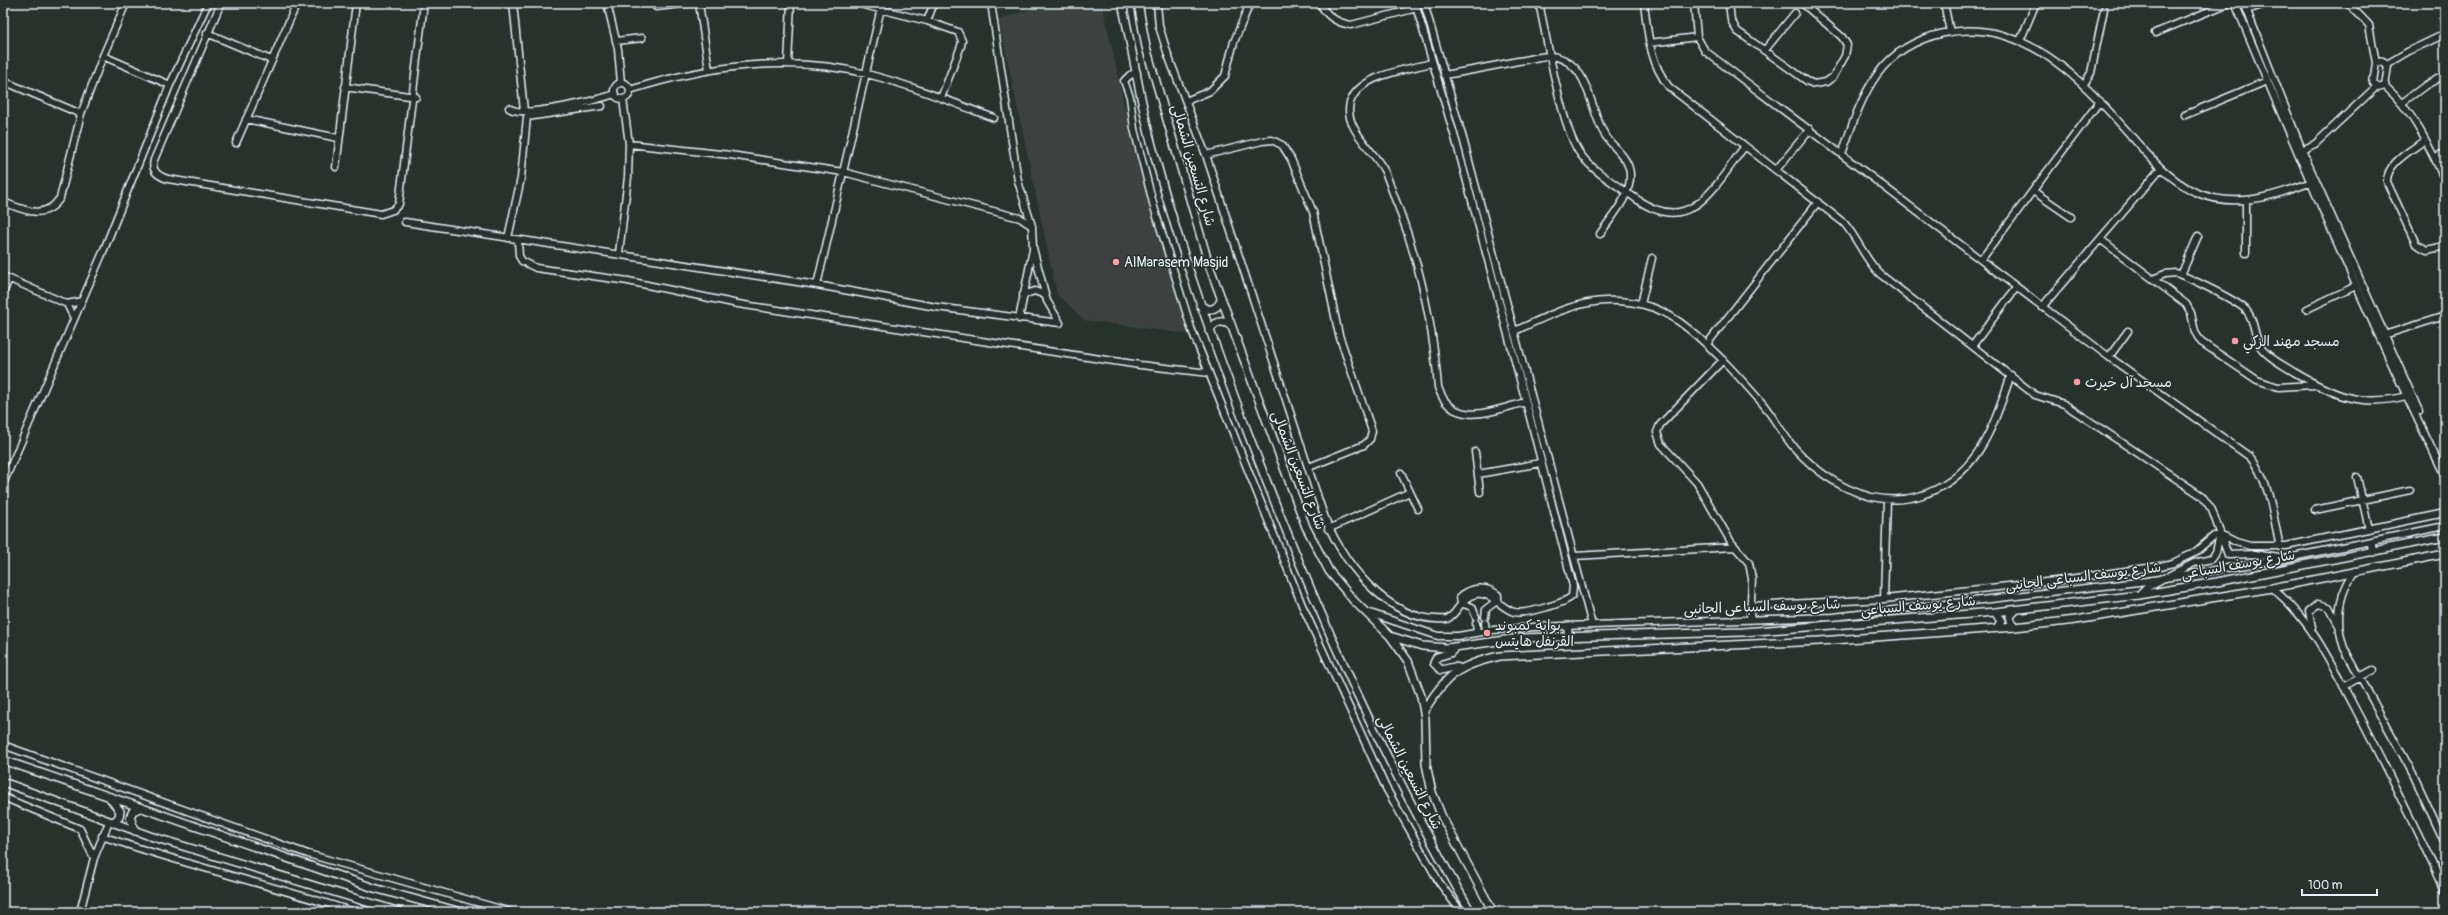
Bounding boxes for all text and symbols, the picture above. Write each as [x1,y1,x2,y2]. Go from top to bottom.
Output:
street label: شارع التسعين الشمالى [1167,102,1219,228]
place label: AlMarasem Masjid [1124,254,1229,271]
marker: AlMarasem Masjid [1111,257,1121,267]
place label: مسجد مهند الزكي [2243,333,2340,354]
marker: مسجد مهند الزكي [2230,336,2240,346]
place label: مسجد آل خيرت [2085,374,2172,391]
marker: مسجد آل خيرت [2072,377,2082,387]
street label: شارع التسعين الشمالى [1267,408,1329,532]
street label: شارع يوسف السباعى [2180,546,2297,584]
street label: شارع يوسف السباعى الجانبى [2004,559,2162,595]
street label: شارع يوسف السباعى [1860,592,1976,620]
street label: شارع يوسف السباعى الجانبى [1683,595,1841,619]
place label: بوابة كمبوند القرنفل هايتس [1495,617,1574,650]
marker: بوابة كمبوند القرنفل هايتس [1482,628,1492,638]
street label: شارع التسعين الشمالى [1373,712,1446,833]
scale bar [2302,871,2377,897]
text: 100 m [2308,878,2343,893]

